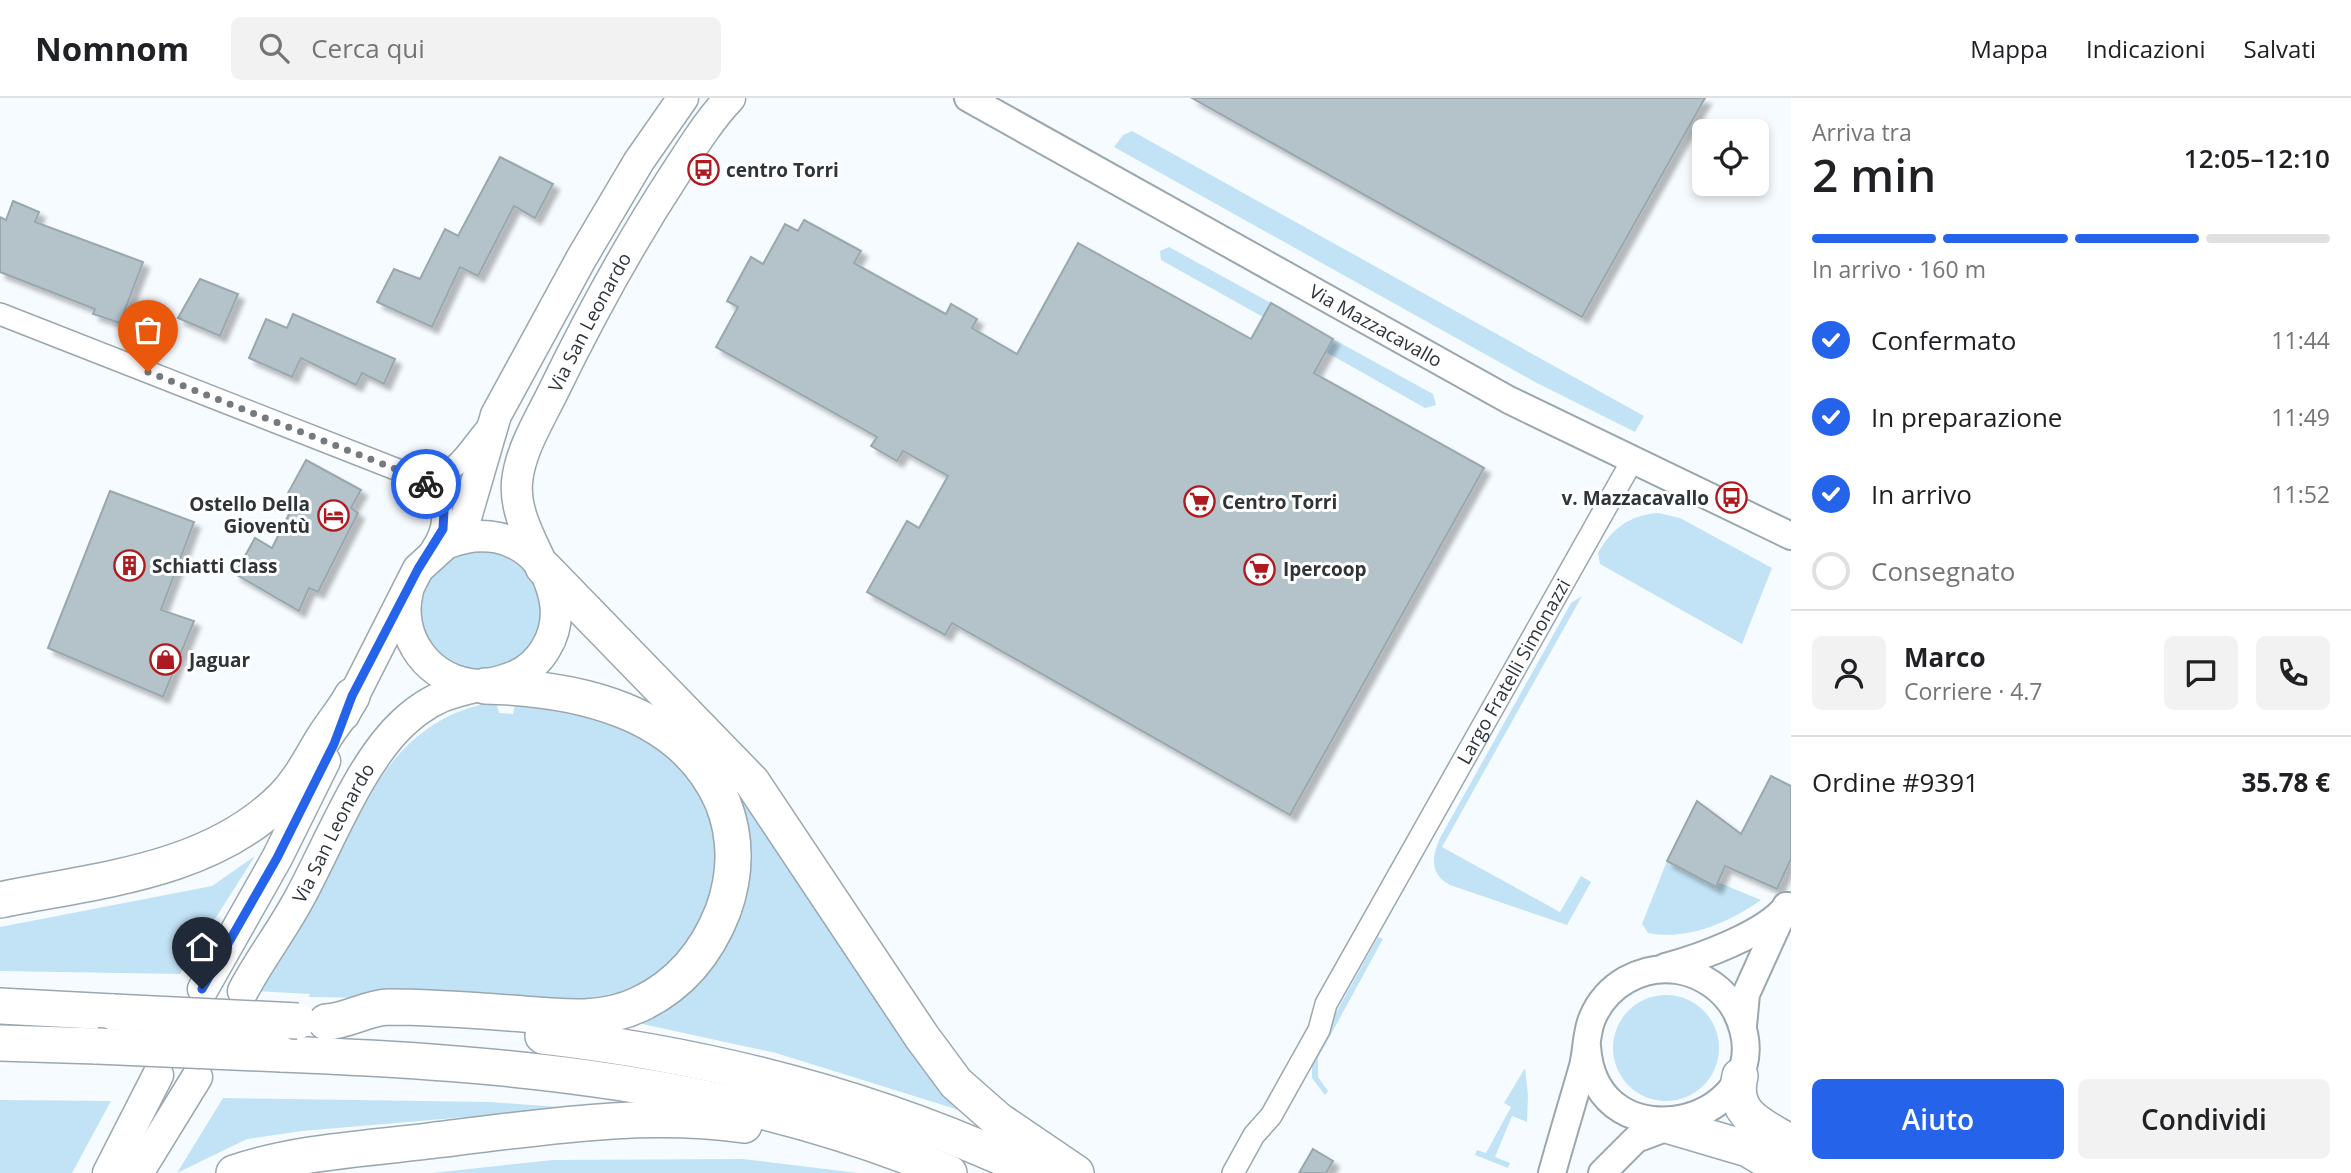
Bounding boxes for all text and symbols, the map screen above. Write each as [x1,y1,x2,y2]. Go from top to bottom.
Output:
search box [231,17,721,80]
text: Nomnom [35,26,189,71]
icon: search [255,29,293,67]
text: Cerca qui [311,30,425,66]
text: Mappa [1970,32,2048,65]
text: Indicazioni [2086,32,2206,65]
text: Salvati [2244,32,2316,65]
text: Arriva tra [1812,116,1912,148]
map controls [1692,119,1769,196]
button: locate [1692,119,1769,196]
text: 12:05–12:10 [2184,140,2330,176]
text: 2 min [1812,143,1936,205]
bus stop icon: centro Torri [686,153,720,187]
place label: centro Torri [726,157,839,183]
street label: Via San Leonardo [542,248,637,396]
text: In arrivo · 160 m [1812,253,1986,285]
street label: Via Mazzacavallo [1305,278,1447,373]
pin [118,300,178,372]
icon: bag [129,311,167,349]
icon: check [1812,321,1850,359]
text: Confermato [1871,322,2016,358]
text: 11:44 [2271,324,2330,356]
icon: check [1812,398,1850,436]
text: In preparazione [1871,399,2062,435]
text: 11:49 [2271,401,2330,433]
courier [391,449,461,519]
icon: bike [407,465,445,503]
icon: check [1812,475,1850,513]
text: In arrivo [1871,476,1972,512]
text: 11:52 [2271,478,2330,510]
bus stop icon: v. Mazzacavallo [1715,481,1749,515]
supermarket icon: Centro Torri [1182,485,1216,519]
place label: v. Mazzacavallo [1562,485,1709,511]
place label: Centro Torri [1222,489,1337,515]
place label: Ostello Della Gioventù [189,491,310,539]
hotel icon: Ostello Della Gioventù [316,498,350,532]
building icon: Schiatti Class [112,549,146,583]
supermarket icon: Ipercoop [1243,552,1277,586]
place label: Schiatti Class [152,553,278,579]
text: Consegnato [1871,553,2015,589]
place label: Ipercoop [1283,556,1367,582]
street label: Largo Fratelli Simonazzi [1451,574,1576,769]
button: person [1812,636,1886,710]
button: chat [2164,636,2238,710]
button: phone [2256,636,2330,710]
text: Marco [1904,639,1986,675]
shop icon: Jaguar [149,643,183,677]
place label: Jaguar [187,647,250,673]
text: Corriere · 4.7 [1904,675,2043,707]
street label: Via San Leonardo [286,758,380,908]
text: Ordine #9391 [1812,764,1979,800]
text: 35.78 € [2242,764,2330,800]
pin [172,917,232,989]
icon: home [183,928,221,966]
button: Aiuto [1812,1079,2064,1159]
button: Condividi [2078,1079,2330,1159]

